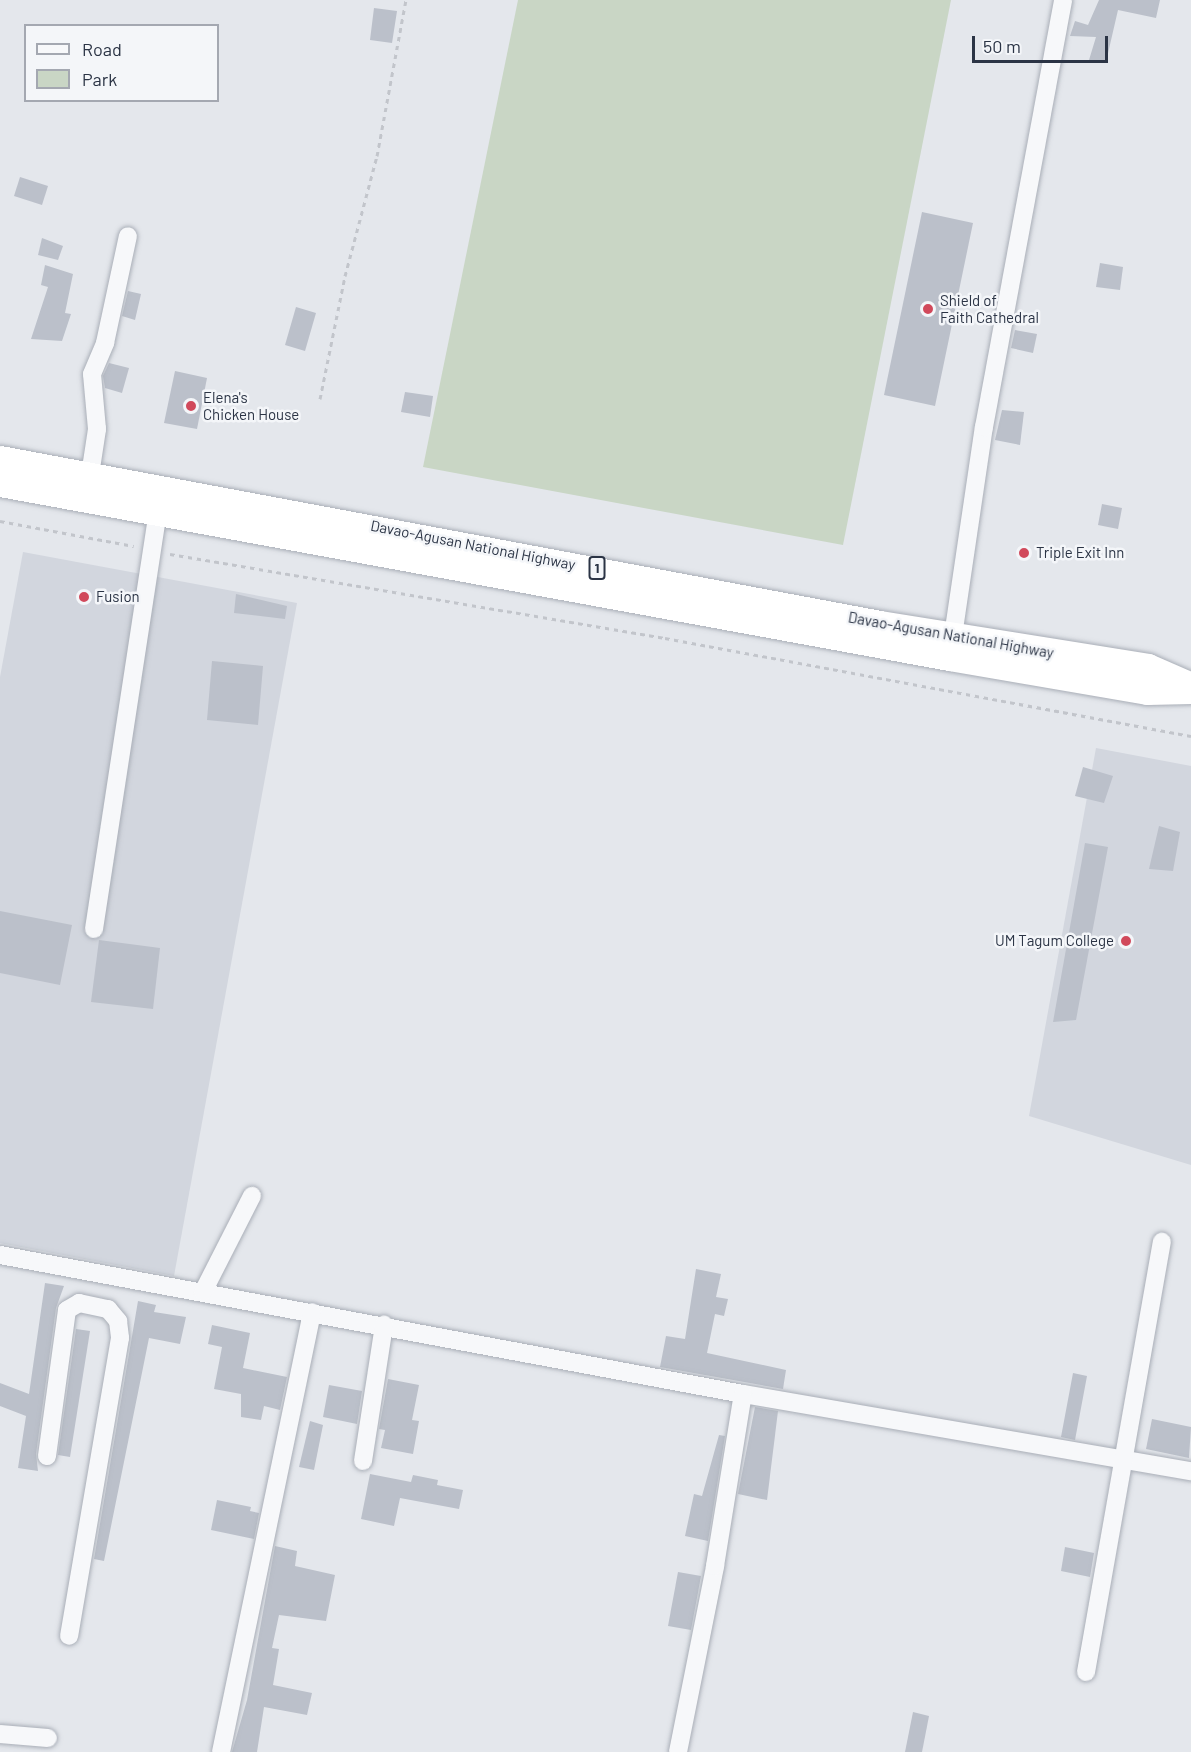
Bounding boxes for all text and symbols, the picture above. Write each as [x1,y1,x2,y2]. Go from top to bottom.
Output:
legend [24,24,219,102]
scale bar [975,24,1112,62]
text: 50 m [983,35,1021,57]
text: Road [82,38,122,60]
text: Park [82,68,117,90]
place label: Shield of Faith Cathedral [940,291,1039,326]
marker: Shield of Faith Cathedral [921,302,935,316]
place label: Elena's Chicken House [203,388,299,423]
marker: Elena's Chicken House [184,399,198,413]
street label: Davao-Agusan National Highway [369,516,577,574]
place label: Triple Exit Inn [1036,544,1124,562]
marker: Triple Exit Inn [1017,546,1031,560]
road number: 1 [588,557,606,579]
place label: Fusion [96,588,140,606]
marker: Fusion [77,590,91,604]
street label: Davao-Agusan National Highway [847,608,1055,662]
place label: UM Tagum College [995,932,1114,950]
marker: UM Tagum College [1119,934,1133,948]

